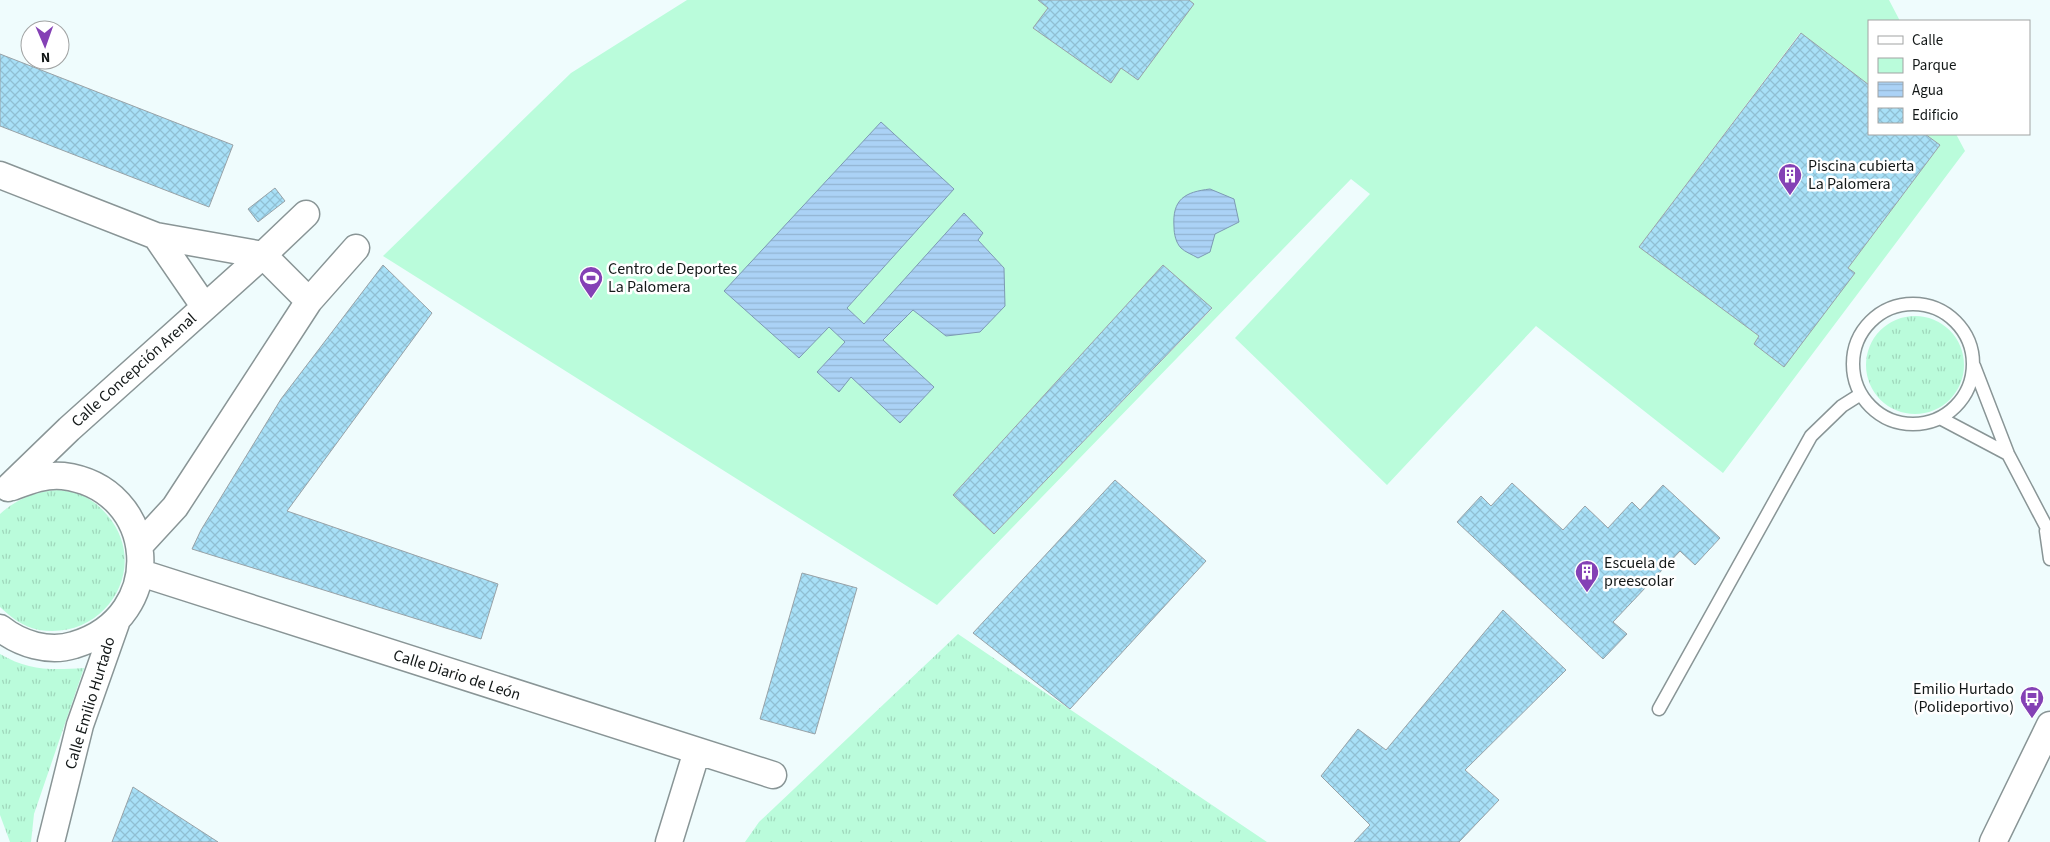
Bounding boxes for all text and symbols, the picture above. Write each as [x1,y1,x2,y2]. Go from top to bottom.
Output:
north arrow [20,20,70,70]
legend [1868,20,2030,135]
text: Calle [1912,30,1943,51]
text: N [40,47,50,67]
text: Parque [1912,55,1956,76]
text: Agua [1912,80,1943,101]
text: Edificio [1912,105,1959,126]
place label: Piscina cubierta La Palomera [1808,155,1914,195]
building icon: Piscina cubierta La Palomera [1777,162,1803,196]
place label: Centro de Deportes La Palomera [608,258,738,298]
sports icon: Centro de Deportes La Palomera [578,265,604,299]
street label: Calle Concepción Arenal [67,308,201,432]
place label: Escuela de preescolar [1604,552,1675,592]
building icon: Escuela de preescolar [1574,559,1600,593]
street label: Calle Emilio Hurtado [59,634,121,772]
street label: Calle Diario de León [391,644,523,706]
place label: Emilio Hurtado (Polideportivo) [1913,678,2014,718]
bus stop icon: Emilio Hurtado (Polideportivo) [2019,685,2045,719]

